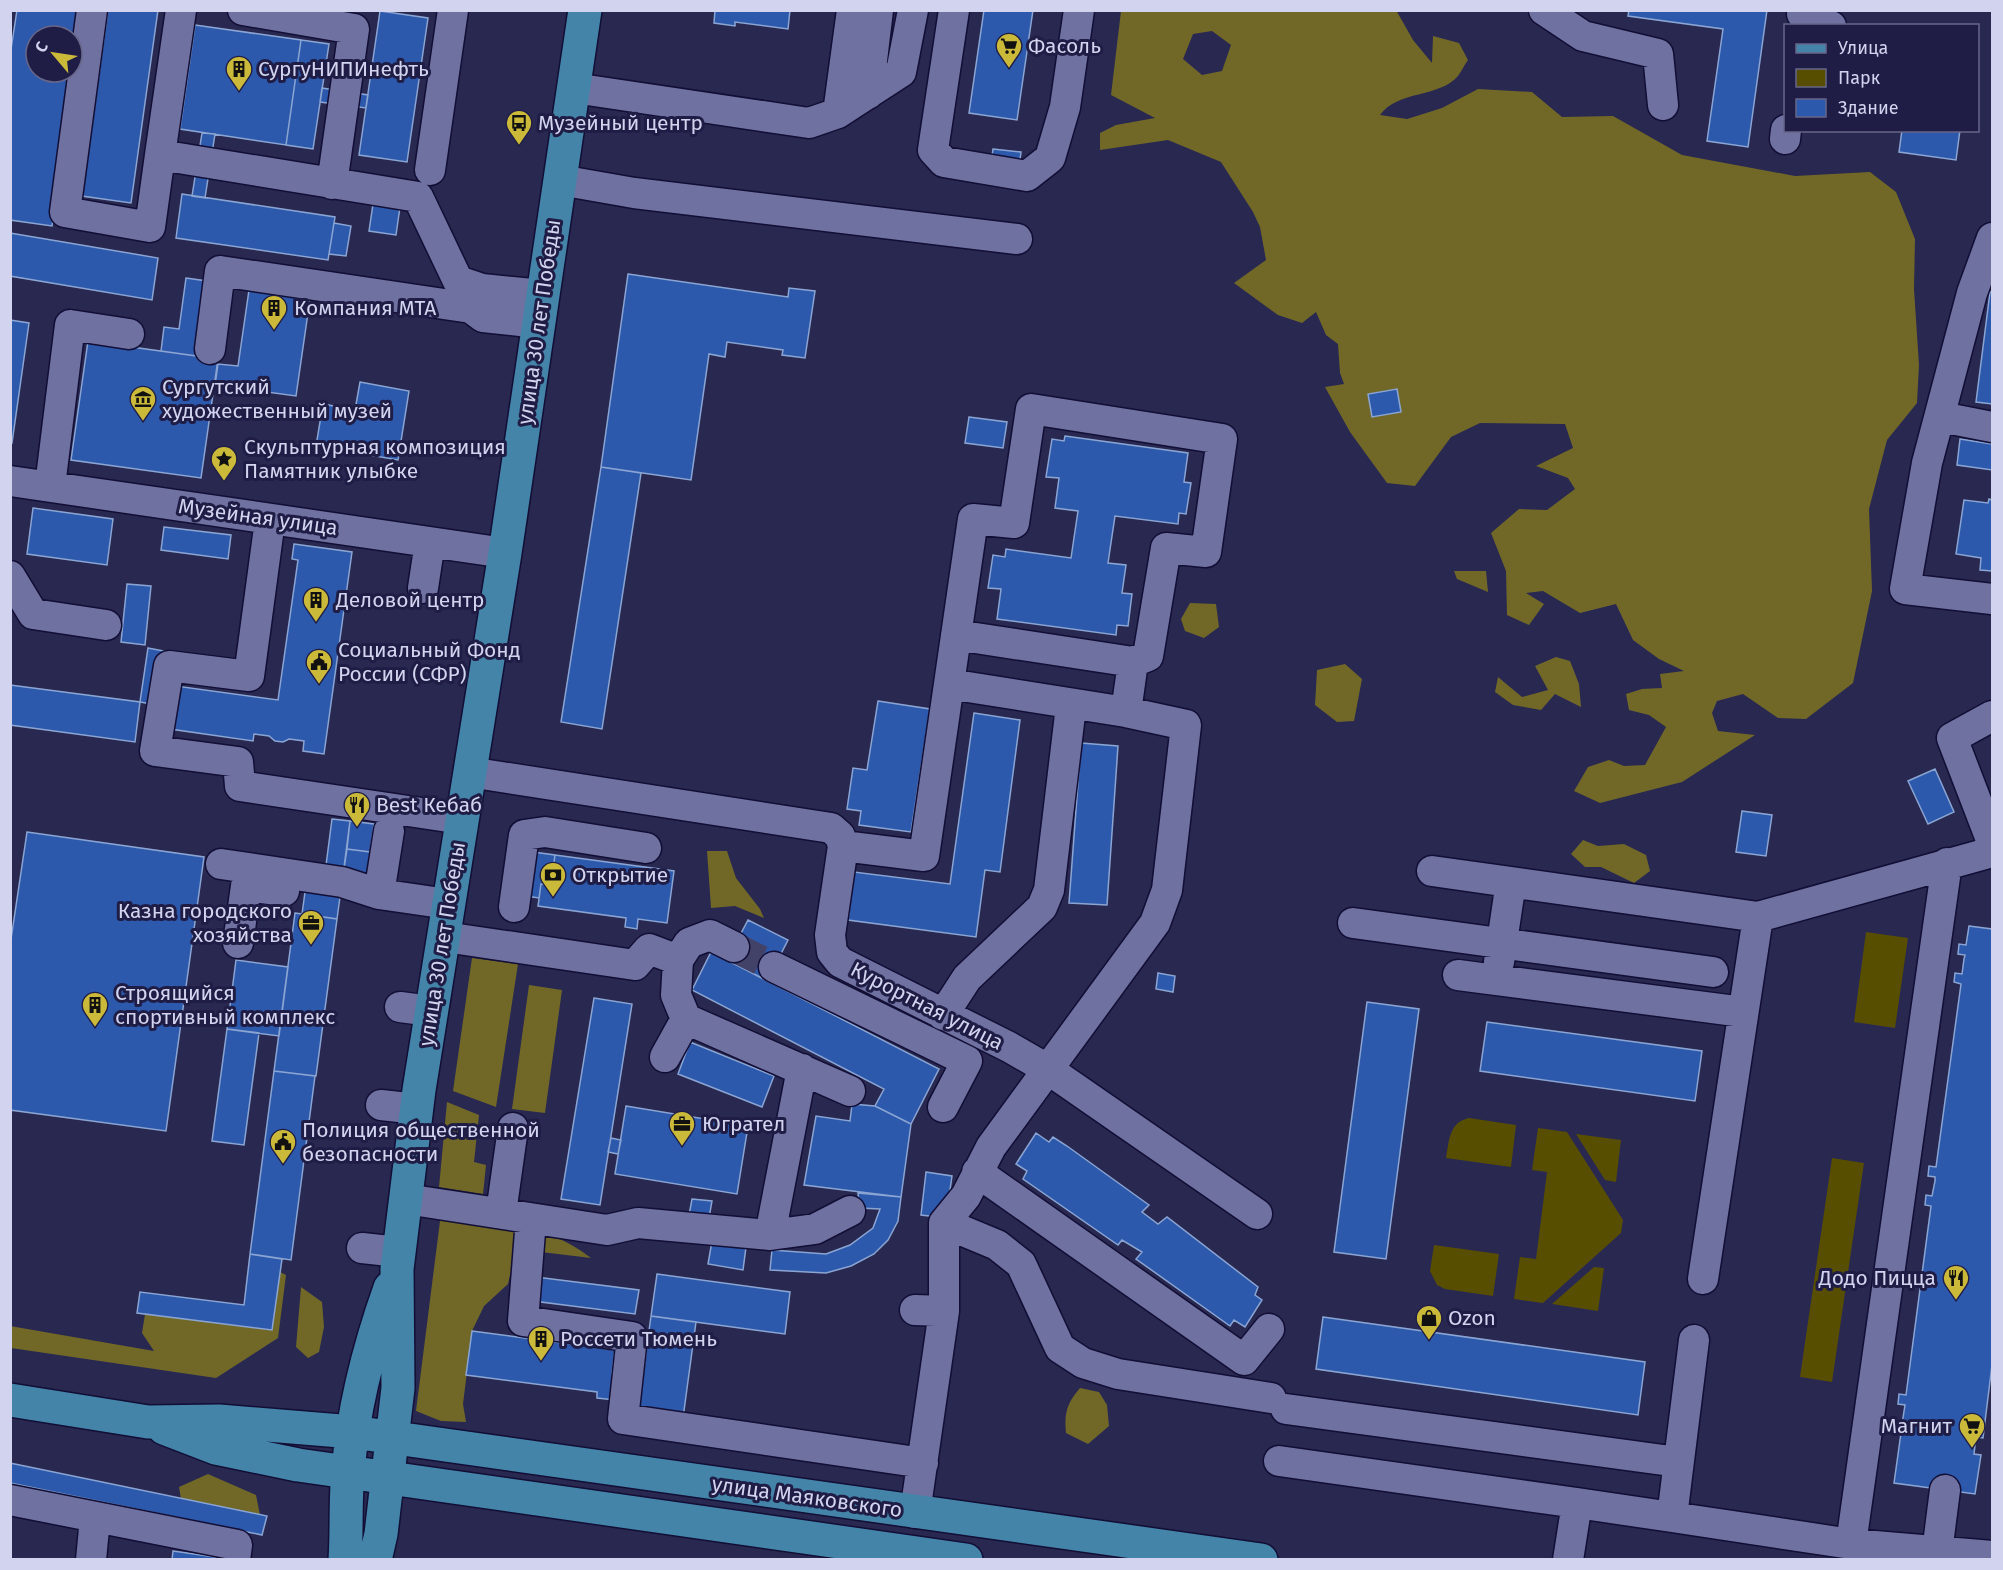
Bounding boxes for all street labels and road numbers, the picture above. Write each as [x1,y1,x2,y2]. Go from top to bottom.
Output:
street label: улица 30 лет Победы [512,218,566,426]
street label: Музейная улица [177,493,339,541]
street label: улица 30 лет Победы [413,840,471,1048]
street label: Курортная улица [846,956,1008,1056]
street label: улица Маяковского [710,1471,904,1523]

